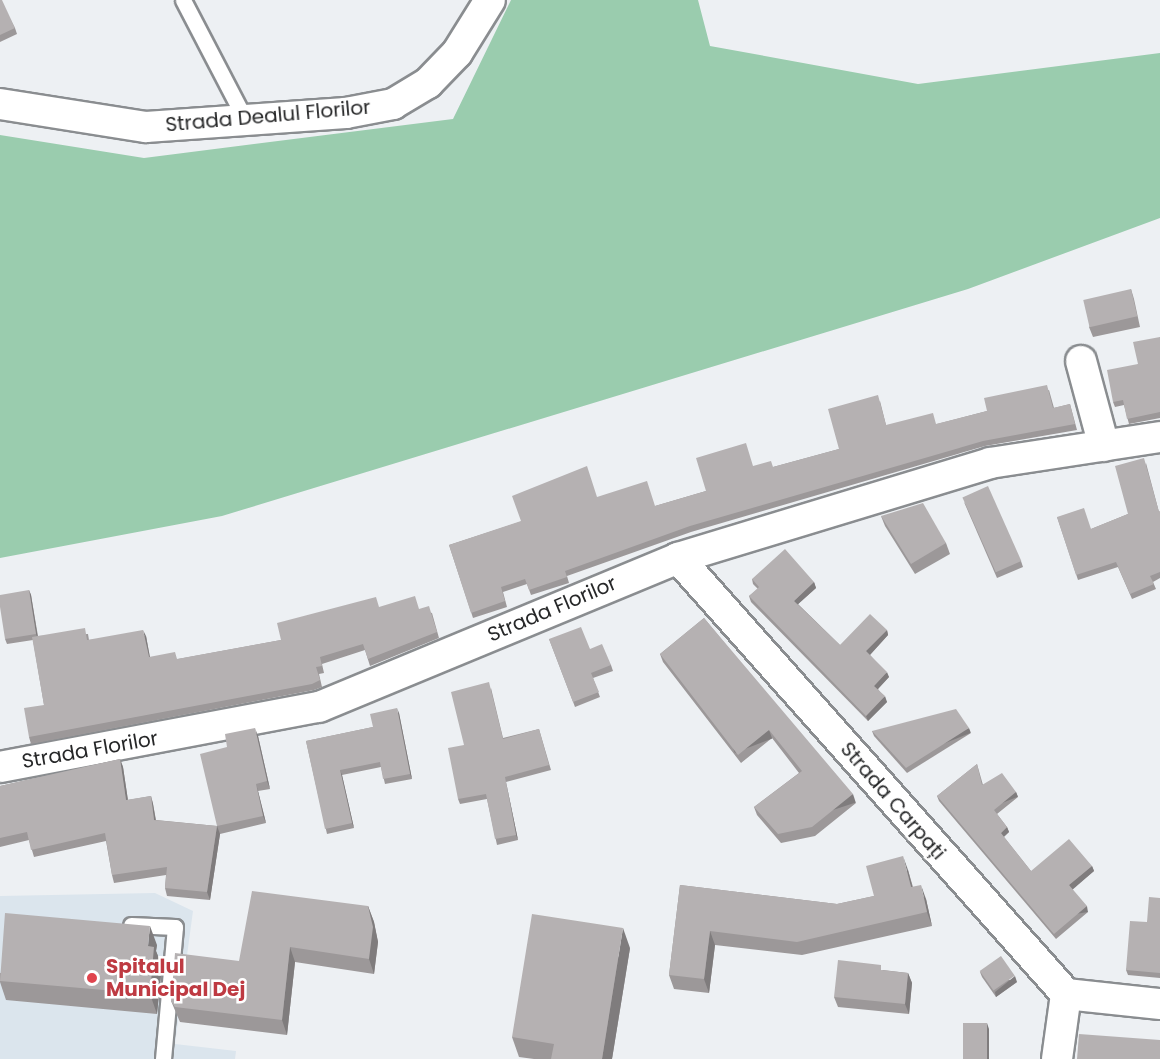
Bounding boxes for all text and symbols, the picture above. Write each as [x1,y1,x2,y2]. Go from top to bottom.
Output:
street label: Strada Dealul Florilor [164,95,372,137]
street label: Strada Florilor [484,571,620,647]
street label: Strada Florilor [20,726,160,774]
street label: Strada Carpați [835,737,951,865]
place label: Spitalul Municipal Dej [106,954,245,1001]
marker: Spitalul Municipal Dej [83,969,101,987]

